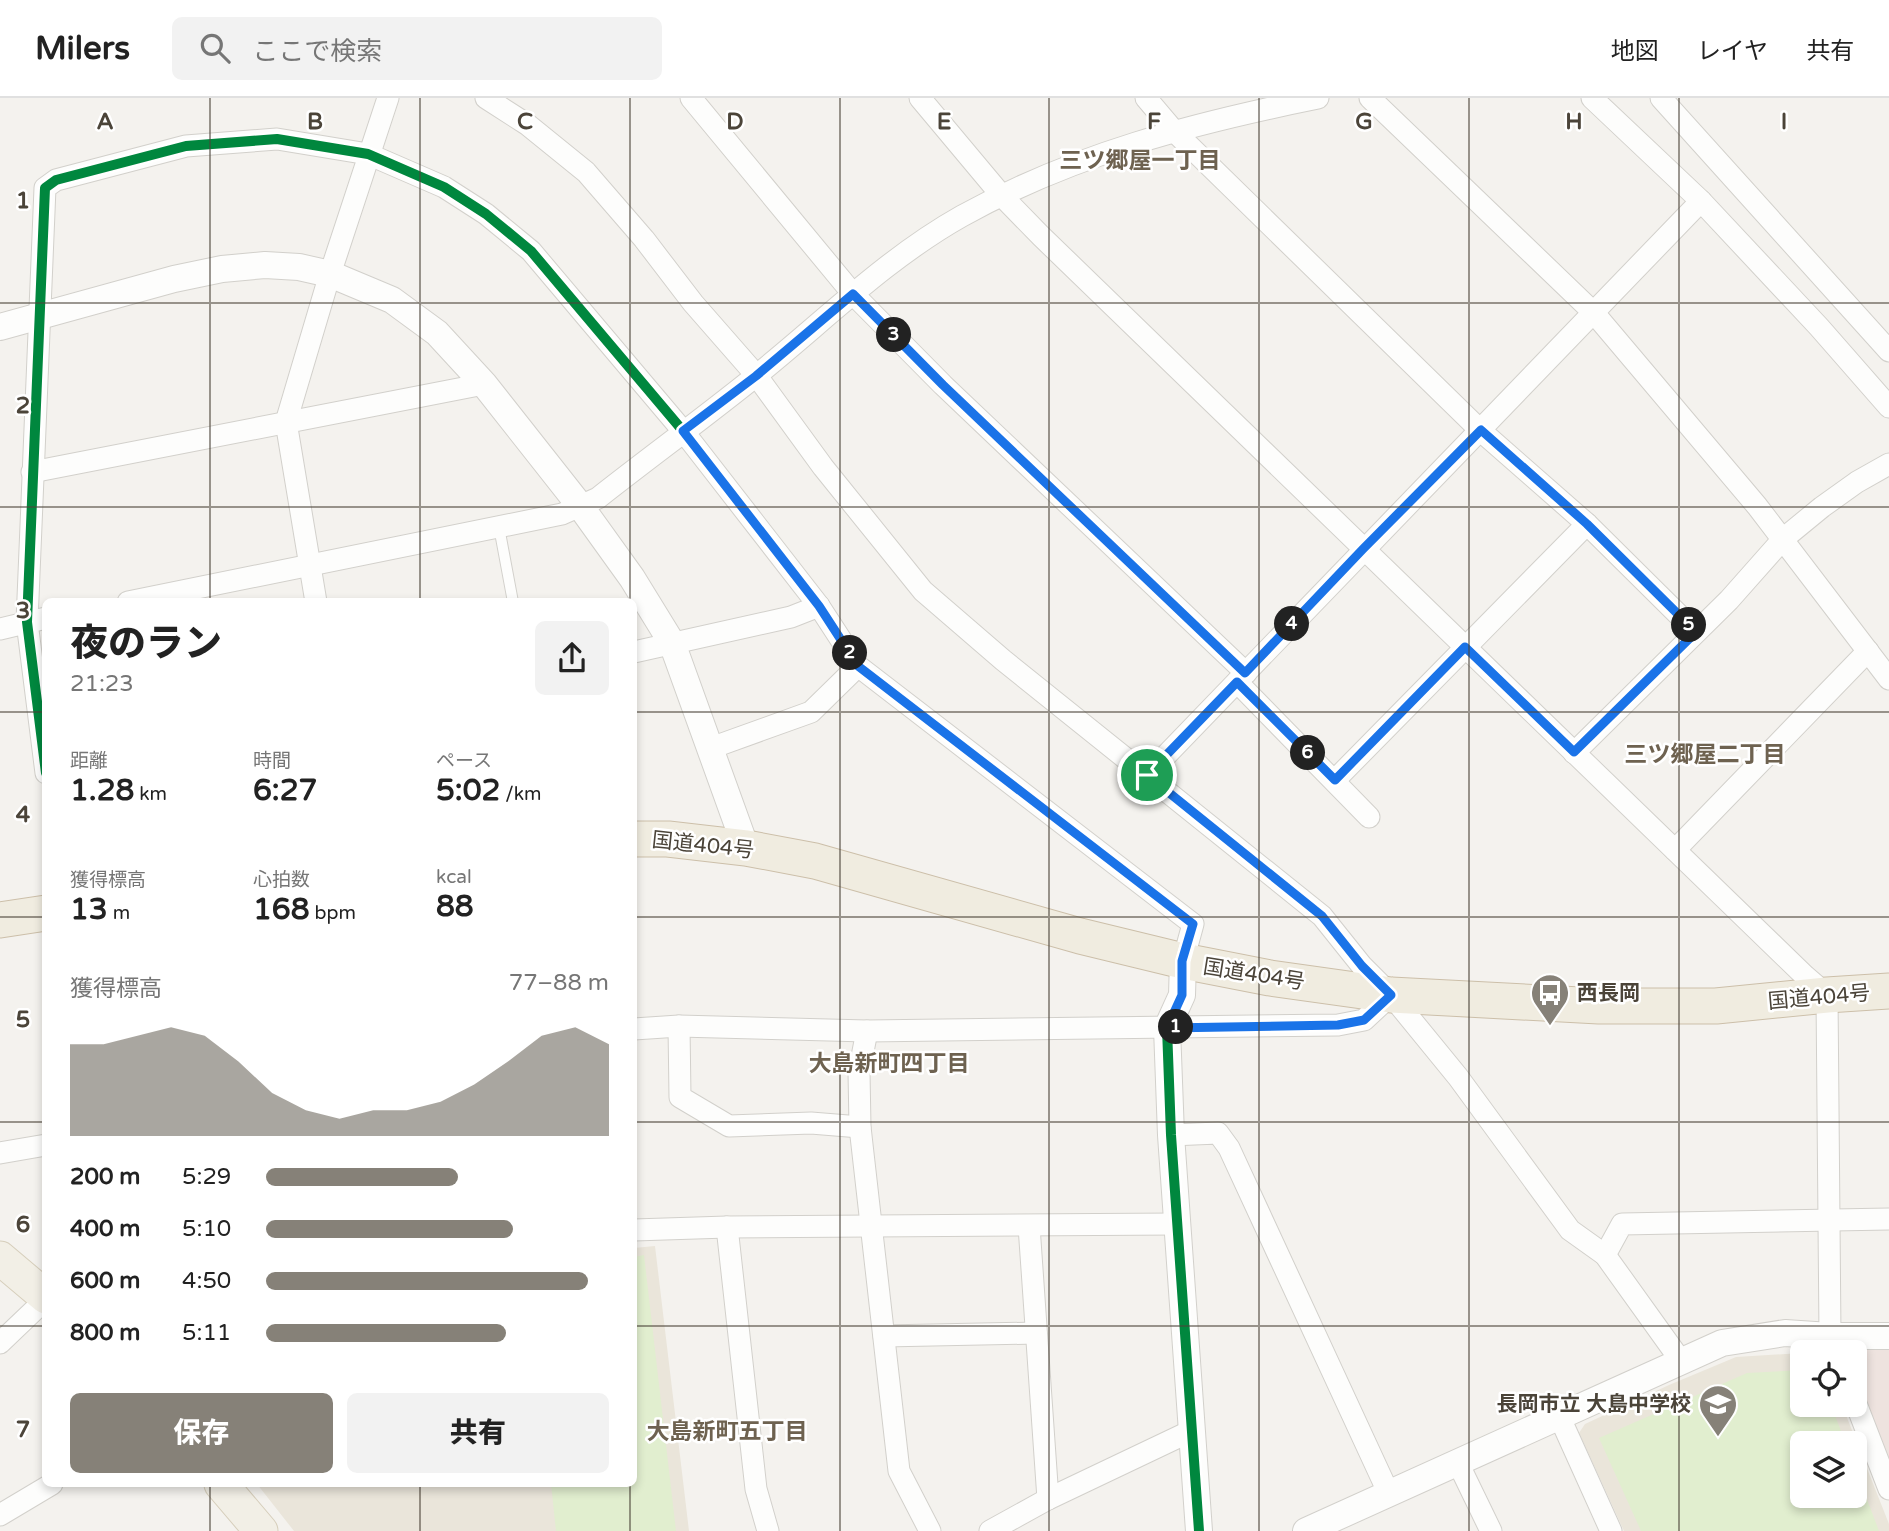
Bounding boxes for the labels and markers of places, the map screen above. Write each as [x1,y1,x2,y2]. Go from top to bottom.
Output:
pin: 3 [876,317,912,352]
pin: 4 [1274,606,1310,642]
pin: 5 [1672,608,1706,642]
pin: 2 [832,636,868,670]
pin: 6 [1290,736,1326,770]
pin [1117,745,1177,805]
bus stop icon: 西長岡 [1529,972,1571,1027]
place label: 西長岡 [1577,981,1640,1006]
pin: 1 [1158,1010,1194,1044]
school or university icon: 長岡市立 大島中学校 [1697,1383,1739,1438]
place label: 長岡市立 大島中学校 [1497,1392,1691,1417]

